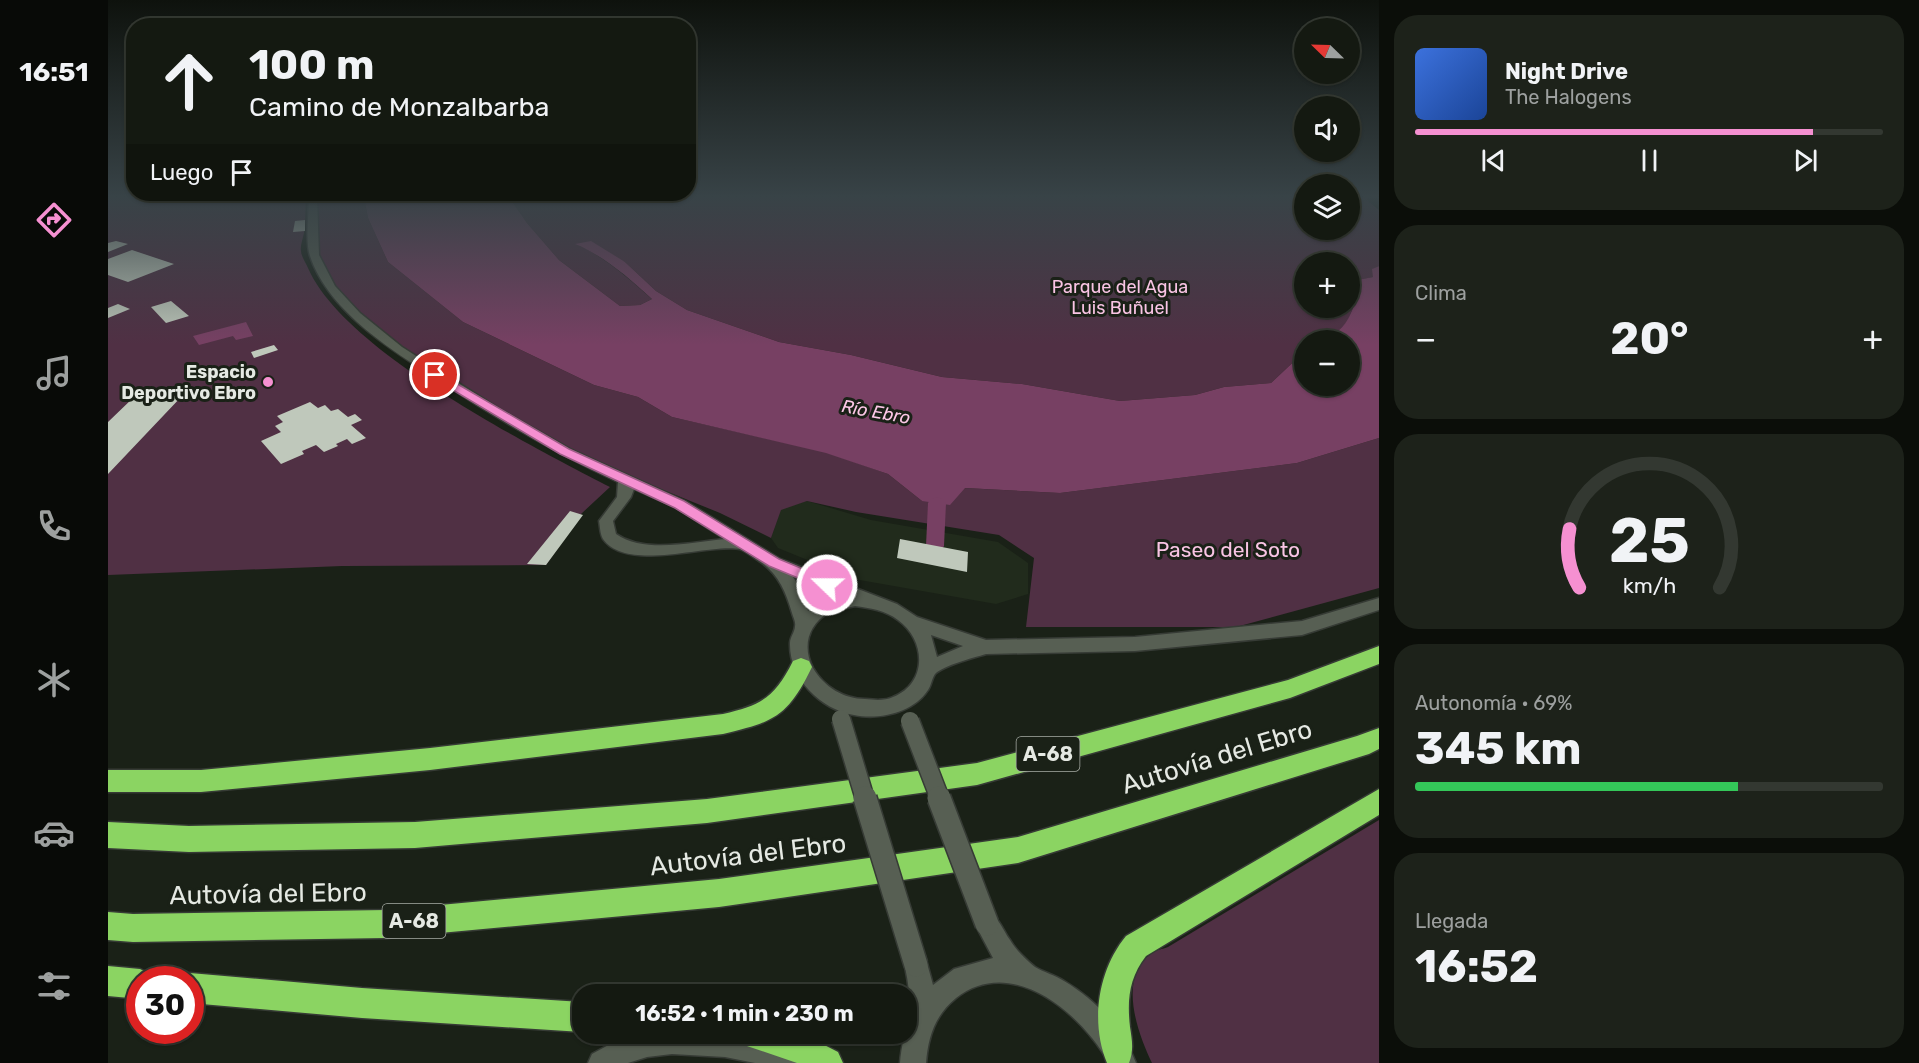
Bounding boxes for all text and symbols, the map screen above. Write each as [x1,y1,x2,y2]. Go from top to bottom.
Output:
north arrow [1294,18,1360,84]
map controls [1294,18,1360,396]
text: 100 m [249,40,374,90]
icon: ahead [150,42,228,120]
text: 16:51 [19,56,89,88]
text: Night Drive [1505,58,1628,85]
text: The Halogens [1505,85,1632,109]
text: Camino de Monzalbarba [249,91,549,123]
button: sound [1294,96,1360,162]
icon: previous [1477,144,1510,177]
icon: pause [1633,144,1666,177]
icon: next [1789,144,1822,177]
icon: arrive [225,156,258,189]
text: Luego [150,159,213,186]
button: layers [1294,174,1360,240]
icon: directions [33,199,75,241]
button: + [1294,252,1360,318]
park label: Parque del Agua Luis Buñuel [1052,276,1188,319]
text: Clima [1415,281,1467,305]
text: 20° [1610,312,1689,365]
text: − [1415,319,1436,358]
text: + [1862,319,1883,358]
button: − [1294,330,1360,396]
pin [409,349,460,400]
icon: music [33,352,75,394]
icon: arrive [418,358,451,391]
place label: Espacio Deportivo Ebro [121,361,256,404]
marker: Espacio Deportivo Ebro [261,375,275,389]
water label: Río Ebro [840,395,912,429]
icon: phone [33,505,75,547]
text: 25 [1609,505,1689,579]
park label: Paseo del Soto [1156,537,1300,562]
position arrow [795,553,859,617]
text: km/h [1622,574,1676,599]
icon: climate [33,659,75,701]
text: Autonomía · 69% [1415,691,1572,715]
street label: Autovía del Ebro [1118,713,1316,801]
text: 345 km [1415,722,1582,775]
road number: A-68 [1016,737,1080,771]
icon: car [33,812,75,854]
street label: Autovía del Ebro [648,828,848,882]
street label: Autovía del Ebro [169,877,367,911]
road number: A-68 [382,904,446,938]
text: Llegada [1415,909,1488,933]
text: 16:52 [1415,940,1538,993]
icon: filters [33,965,75,1007]
speed limit sign: 30 [126,966,204,1044]
text: 16:52 · 1 min · 230 m [635,1000,854,1027]

